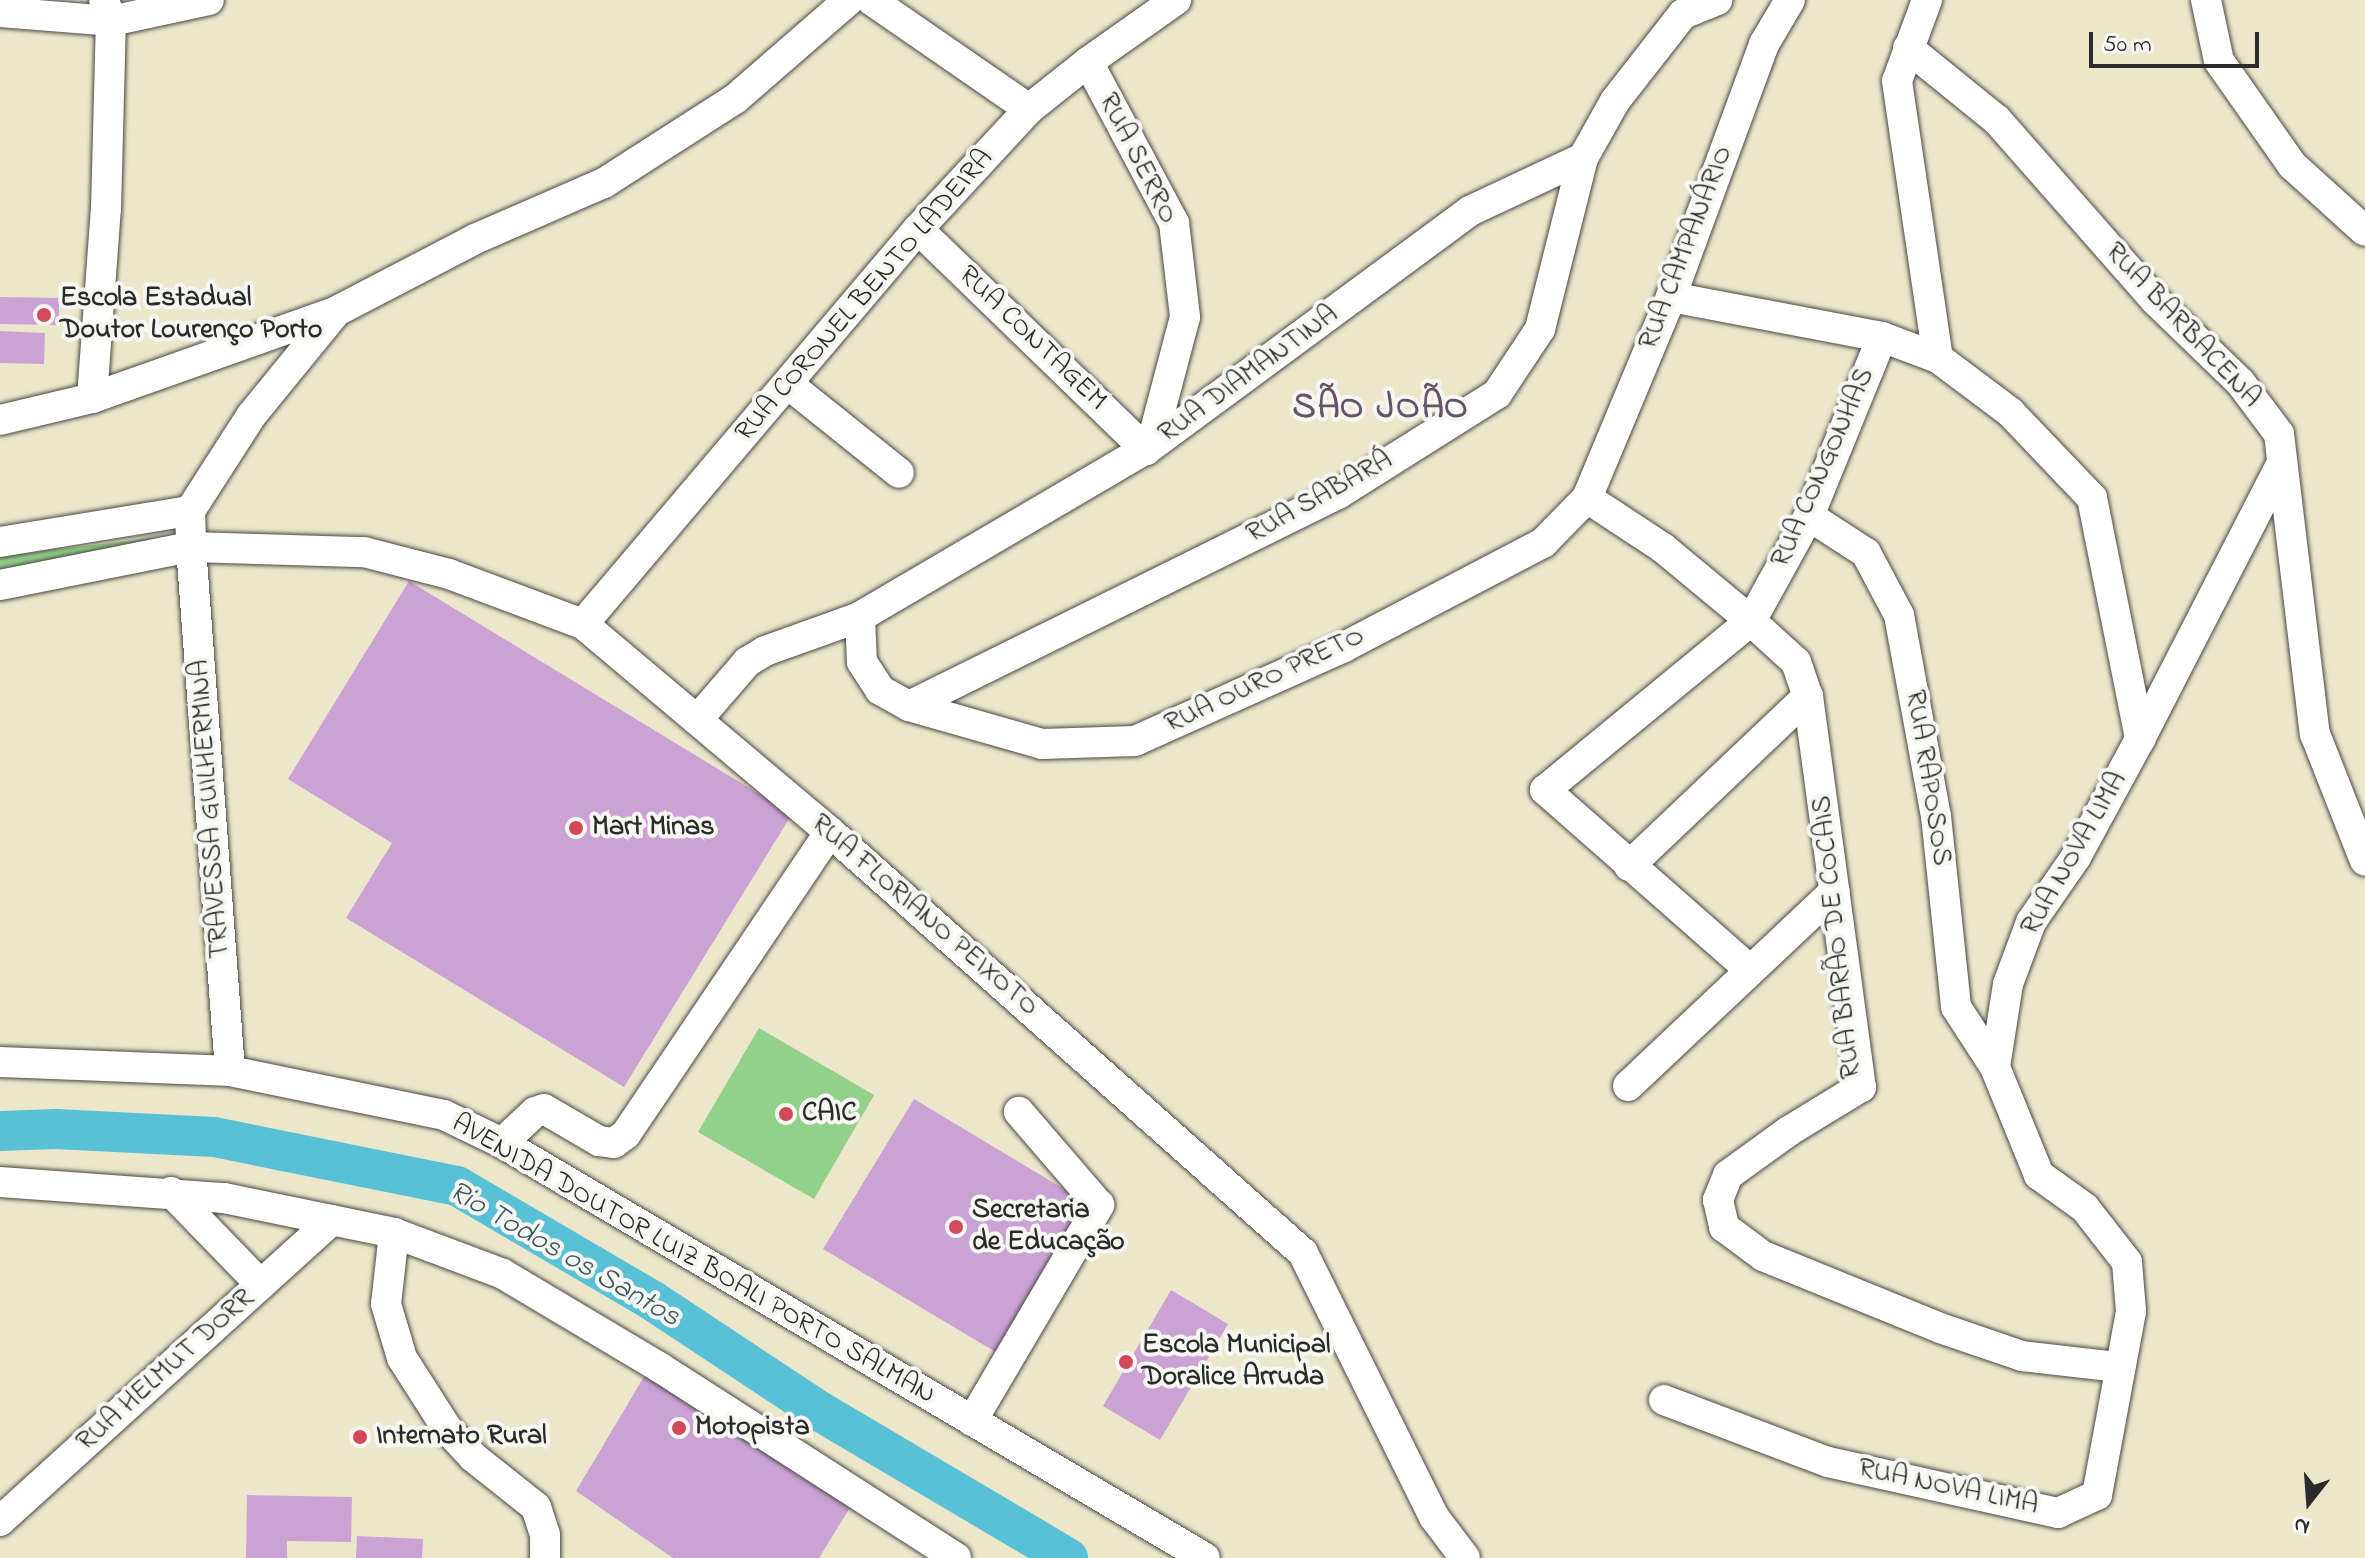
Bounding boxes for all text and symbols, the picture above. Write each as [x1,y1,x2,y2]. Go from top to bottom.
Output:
scale bar [2093,16,2263,66]
text: 50 m [2103,28,2152,63]
street label: RUA SERRO [1090,88,1184,230]
street label: RUA CAMPANÁRIO [1633,141,1741,355]
street label: RUA CORONEL BENTO LADEIRA [729,143,1001,449]
street label: RUA BARBACENA [2097,236,2267,416]
street label: RUA CONTAGEM [951,260,1113,418]
place label: Escola Estadual Doutor Lourenço Porto [60,282,322,348]
street label: RUA DIAMANTINA [1153,299,1345,451]
marker: Escola Estadual Doutor Lourenço Porto [35,306,53,324]
street label: RUA CONGONHAS [1765,363,1883,573]
district label: SÃO JOÃO [1292,387,1470,431]
street label: RUA SABARÁ [1241,444,1399,552]
street label: RUA OURO PRETO [1160,620,1370,742]
street label: TRAVESSA GUILHERMINA [184,658,238,960]
street label: RUA RAPOSOS [1897,688,1957,868]
street label: RUA NOVA LIMA [2015,766,2135,942]
street label: RUA BARÃO DE COCAIS [1806,794,1870,1080]
street label: RUA FLORIANO PEIXOTO [803,808,1045,1024]
place label: Mart Minas [592,811,714,845]
marker: Mart Minas [567,819,585,837]
place label: CAIC [802,1097,857,1131]
marker: CAIC [777,1105,795,1123]
street label: AVENIDA DOUTOR LUIZ BOALI PORTO SALMAN [445,1107,941,1413]
water label: Rio Todos os Santos [442,1174,686,1336]
place label: Secretaria de Educação [972,1194,1125,1260]
marker: Secretaria de Educação [947,1218,965,1236]
street label: RUA HELMUT DORR [70,1283,262,1459]
place label: Escola Municipal Doralice Arruda [1142,1329,1330,1395]
marker: Escola Municipal Doralice Arruda [1117,1353,1135,1371]
place label: Motopista [695,1411,810,1445]
marker: Motopista [670,1419,688,1437]
place label: Internato Rural [376,1420,547,1454]
marker: Internato Rural [351,1428,369,1446]
street label: RUA NOVA LIMA [1855,1453,2041,1523]
north arrow [2269,1462,2349,1542]
text: N [2290,1507,2314,1542]

